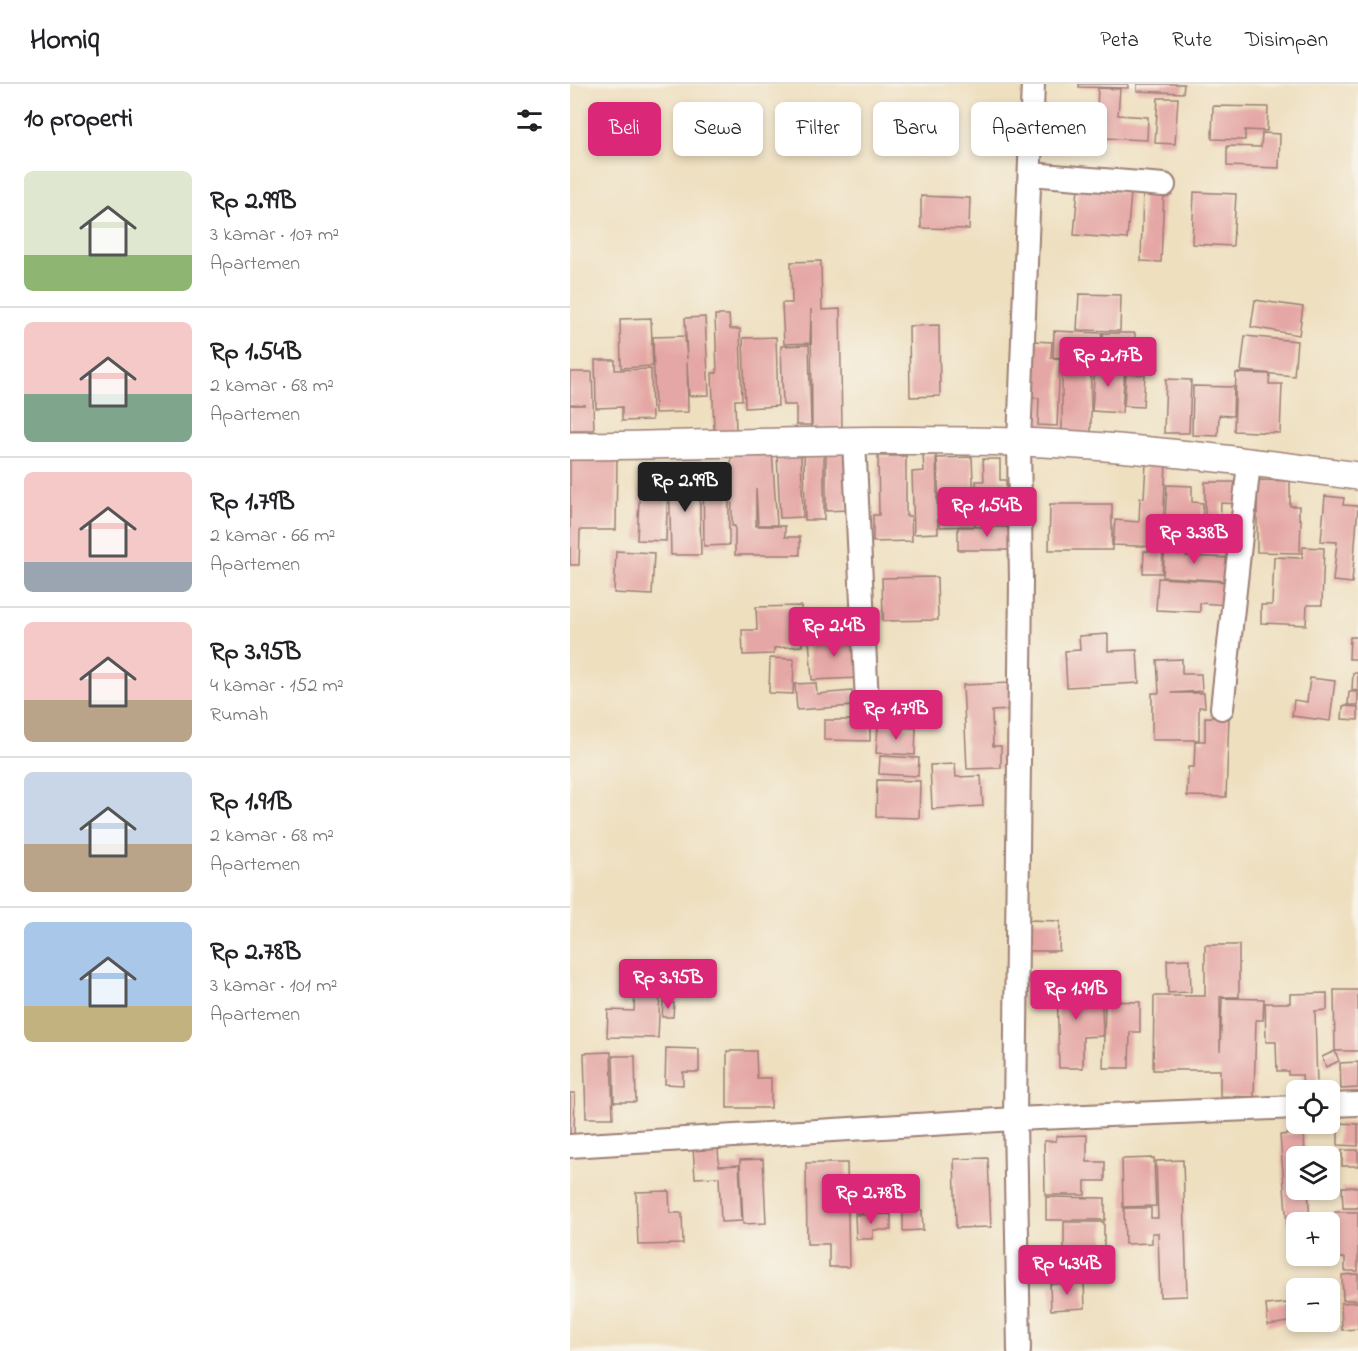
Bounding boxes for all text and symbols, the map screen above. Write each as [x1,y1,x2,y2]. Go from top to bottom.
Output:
text: Homiq [30,21,99,62]
text: Peta [1100,26,1139,56]
text: Rute [1172,26,1212,56]
text: Disimpan [1245,26,1328,56]
text: 10 properti [24,101,133,139]
chip: Beli [588,102,661,156]
chip: Sewa [673,102,763,156]
chip: Filter [775,102,861,156]
chip: Baru [873,102,959,156]
chip: Apartemen [971,102,1107,156]
icon: filters [513,104,546,137]
text: Rp 2.99B [210,183,296,221]
icon: home [72,195,144,267]
text: 3 kamar · 107 m² [210,221,339,250]
text: Apartemen [210,250,300,279]
text: Rp 1.54B [210,334,302,372]
pin: Rp 2.17B [1046,337,1170,388]
text: Rp 2.17B [1073,342,1143,371]
icon: home [72,346,144,418]
text: 2 kamar · 68 m² [210,372,334,401]
text: Apartemen [210,401,300,430]
pin: Rp 2.99B [623,462,747,513]
text: Rp 2.99B [652,467,718,496]
text: Rp 1.79B [210,484,295,522]
pin: Rp 1.54B [925,487,1049,538]
text: Rp 1.54B [952,492,1022,521]
icon: home [72,496,144,568]
pin: Rp 3.38B [1132,514,1256,565]
text: Rp 3.38B [1160,519,1228,548]
text: 2 kamar · 66 m² [210,522,335,551]
text: Apartemen [210,551,300,580]
pin: Rp 2.4B [779,607,889,658]
text: Rp 2.4B [803,612,865,641]
text: Rp 3.95B [210,634,301,672]
icon: home [72,646,144,718]
text: 4 kamar · 152 m² [210,672,344,701]
pin: Rp 1.79B [834,690,958,741]
text: Rp 1.79B [863,695,929,724]
text: Rumah [210,701,268,730]
text: Rp 1.91B [210,784,292,822]
icon: home [72,796,144,868]
text: 2 kamar · 68 m² [210,822,334,851]
text: Apartemen [210,851,300,880]
text: Rp 2.78B [210,934,301,972]
icon: home [72,946,144,1018]
pin: Rp 3.95B [606,959,730,1010]
text: Rp 3.95B [633,964,703,993]
pin: Rp 1.91B [1014,970,1138,1021]
text: 3 kamar · 101 m² [210,972,337,1001]
text: Rp 1.91B [1044,975,1108,1004]
text: Apartemen [210,1001,300,1030]
map controls [1286,1080,1340,1332]
button: locate [1286,1080,1340,1134]
button: layers [1286,1146,1340,1200]
pin: Rp 2.78B [809,1174,933,1225]
text: Rp 2.78B [836,1179,906,1208]
button: + [1286,1212,1340,1266]
pin: Rp 4.34B [1005,1245,1129,1296]
text: Rp 4.34B [1032,1250,1102,1279]
button: − [1286,1278,1340,1332]

